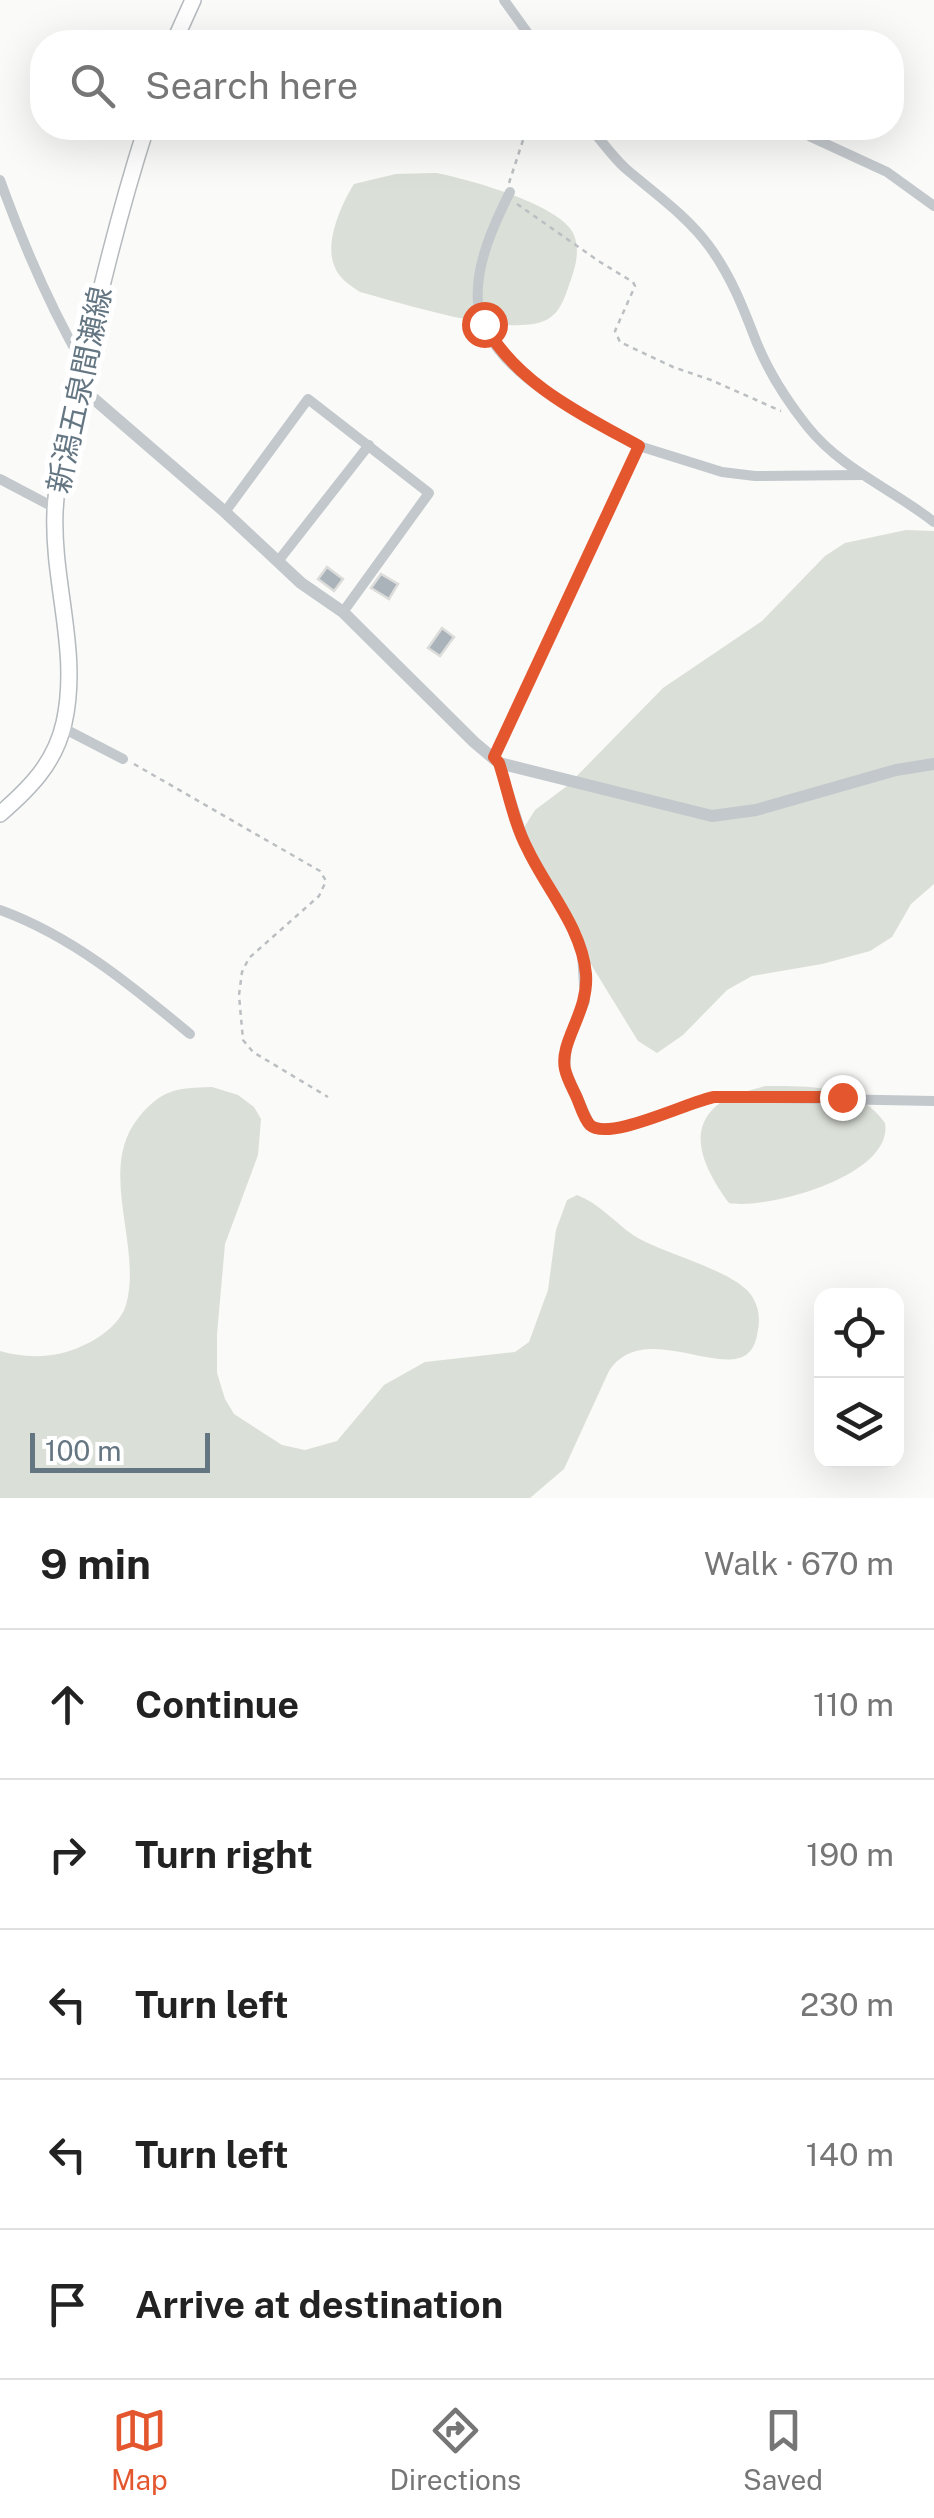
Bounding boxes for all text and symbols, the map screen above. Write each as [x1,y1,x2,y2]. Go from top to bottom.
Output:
search box [30,30,904,140]
icon: search [65,58,120,113]
text: Search here [145,63,358,108]
street label: 新潟五泉間瀬線 [40,283,118,496]
route start [462,302,508,348]
route end [820,1075,866,1121]
map controls [814,1288,904,1468]
button: locate [814,1288,904,1378]
button: layers [814,1378,904,1468]
scale bar [30,1428,210,1472]
text: 100 m [45,1434,122,1467]
text: 9 min [40,1539,151,1588]
text: Walk · 670 m [704,1545,894,1582]
icon: ahead [40,1677,95,1732]
text: Continue [135,1682,299,1727]
text: 110 m [813,1686,894,1723]
icon: right [40,1827,95,1882]
text: Turn right [135,1832,313,1877]
text: 190 m [806,1836,894,1873]
icon: left [40,1977,95,2032]
text: Turn left [135,1982,289,2027]
text: 230 m [800,1986,894,2023]
icon: left [40,2127,95,2182]
text: Turn left [135,2132,289,2177]
text: 140 m [806,2136,894,2173]
icon: arrive [40,2277,95,2332]
text: Arrive at destination [135,2282,503,2327]
tab: Map [111,2403,168,2496]
tab: Directions [390,2403,521,2496]
tab: Saved [743,2403,823,2496]

